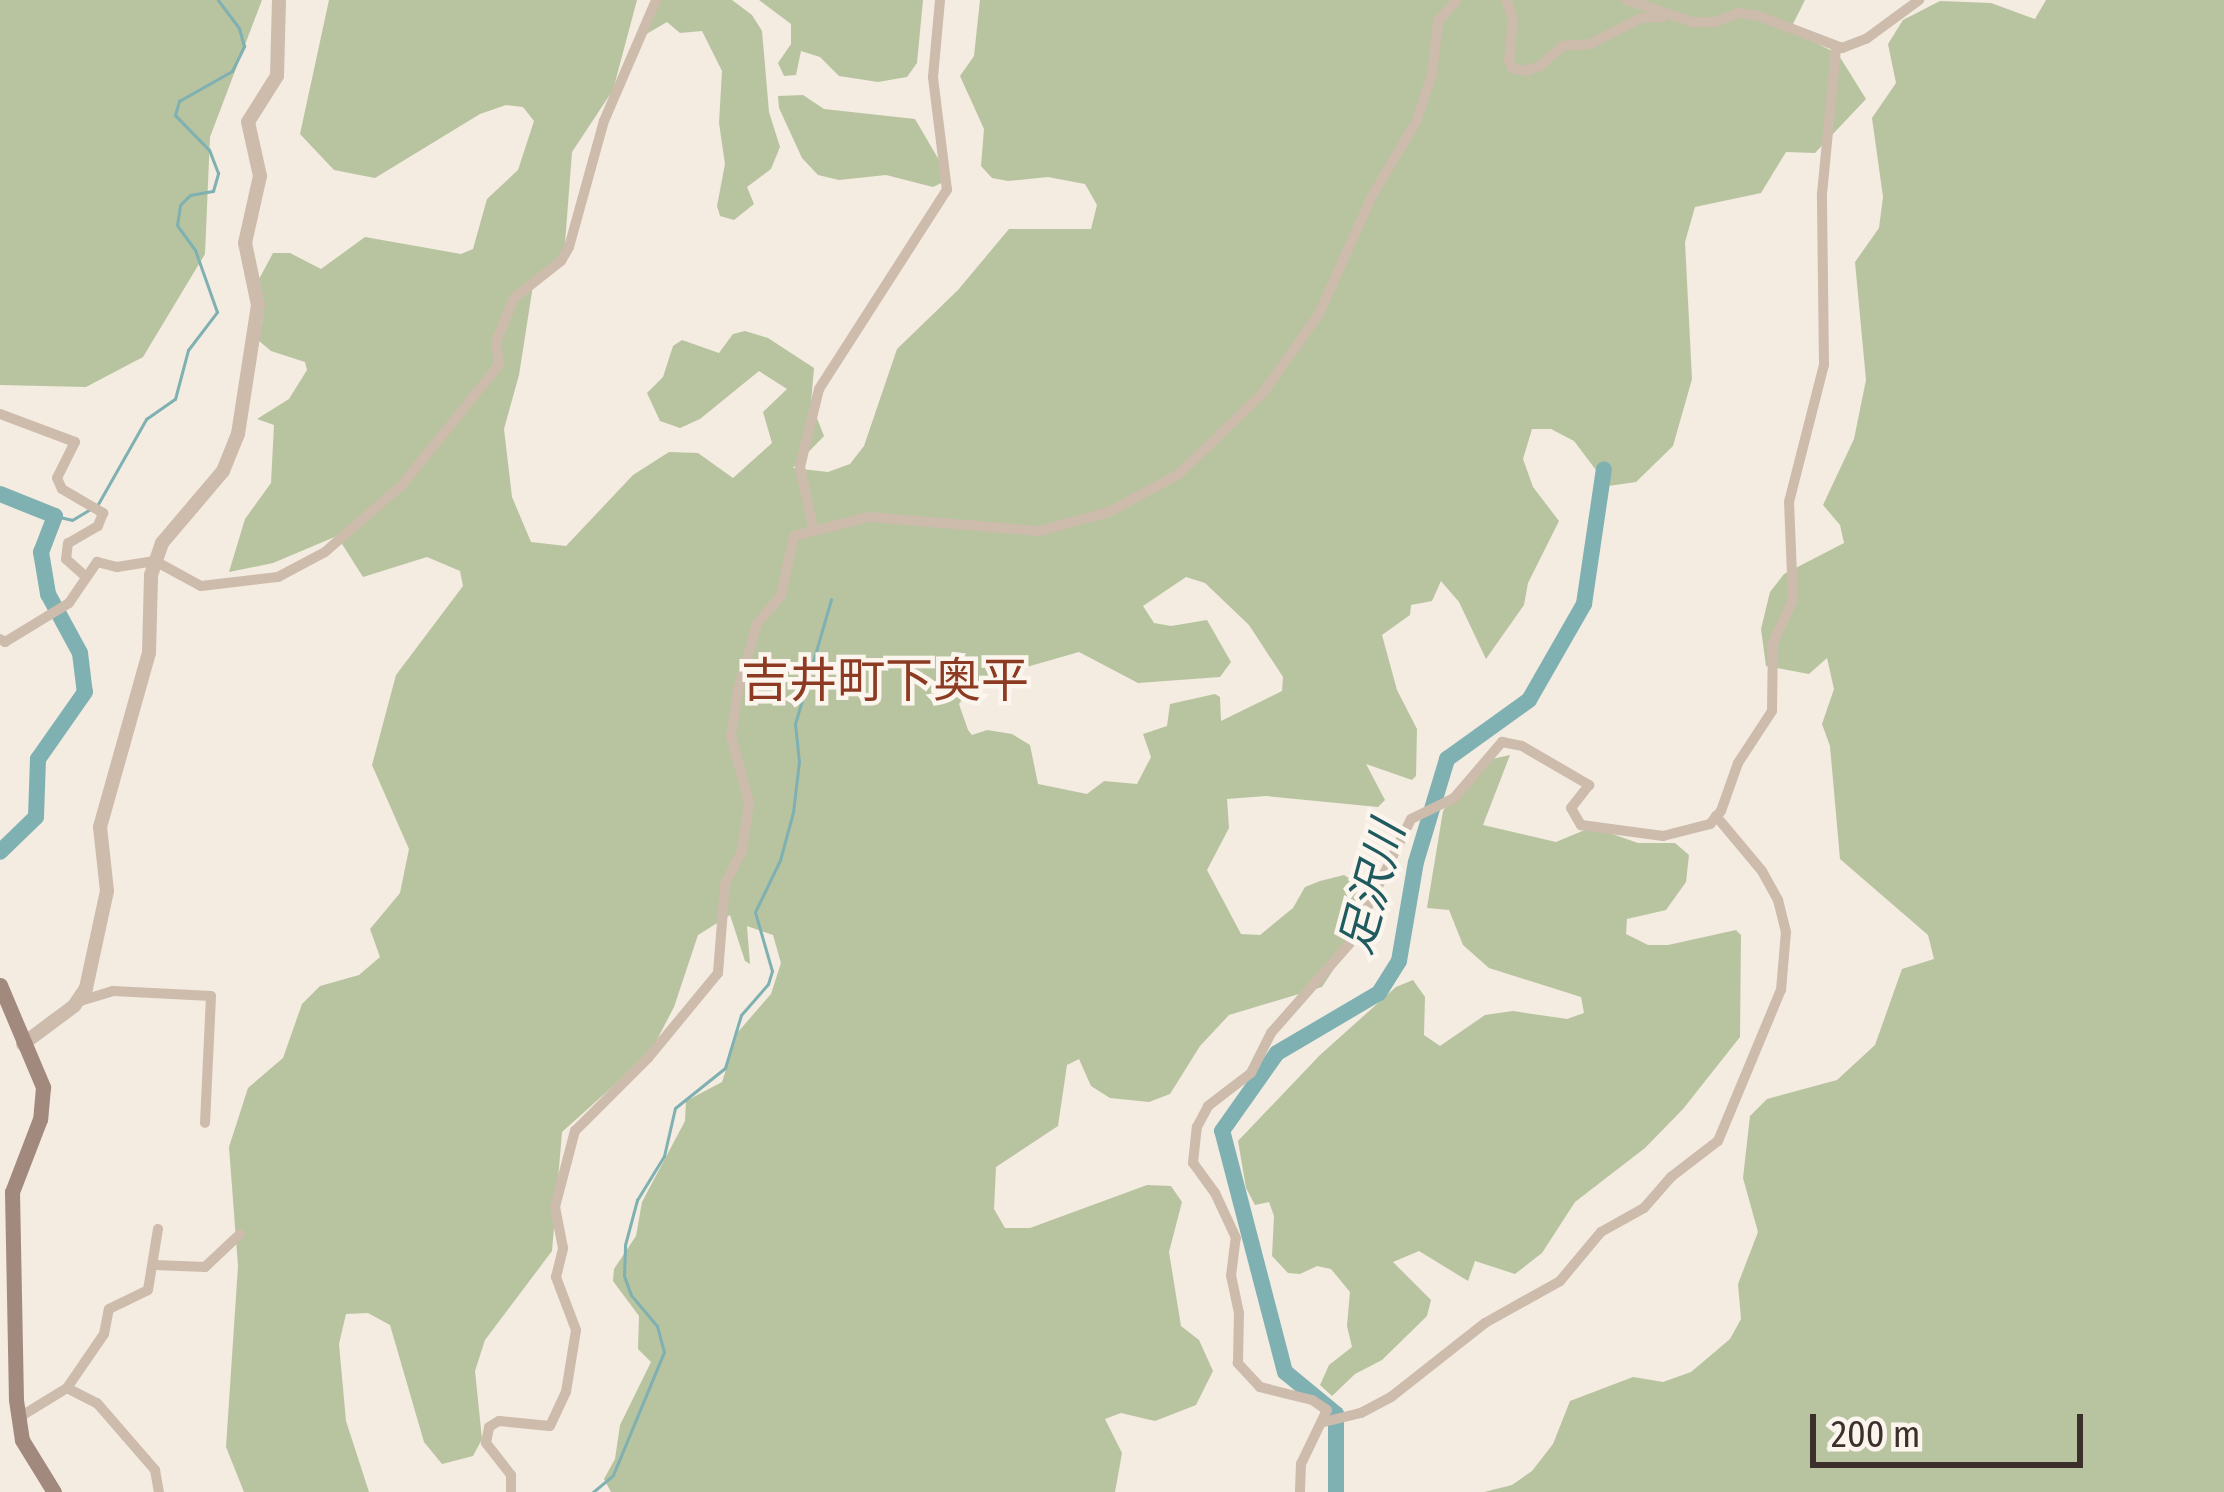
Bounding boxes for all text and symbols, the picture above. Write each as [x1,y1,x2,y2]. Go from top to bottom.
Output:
district label: 吉井町下奥平 [741,653,1029,711]
water label: 足沢川 [1329,816,1417,960]
scale bar [1816,1390,2089,1464]
text: 200 m [1831,1413,1921,1457]

